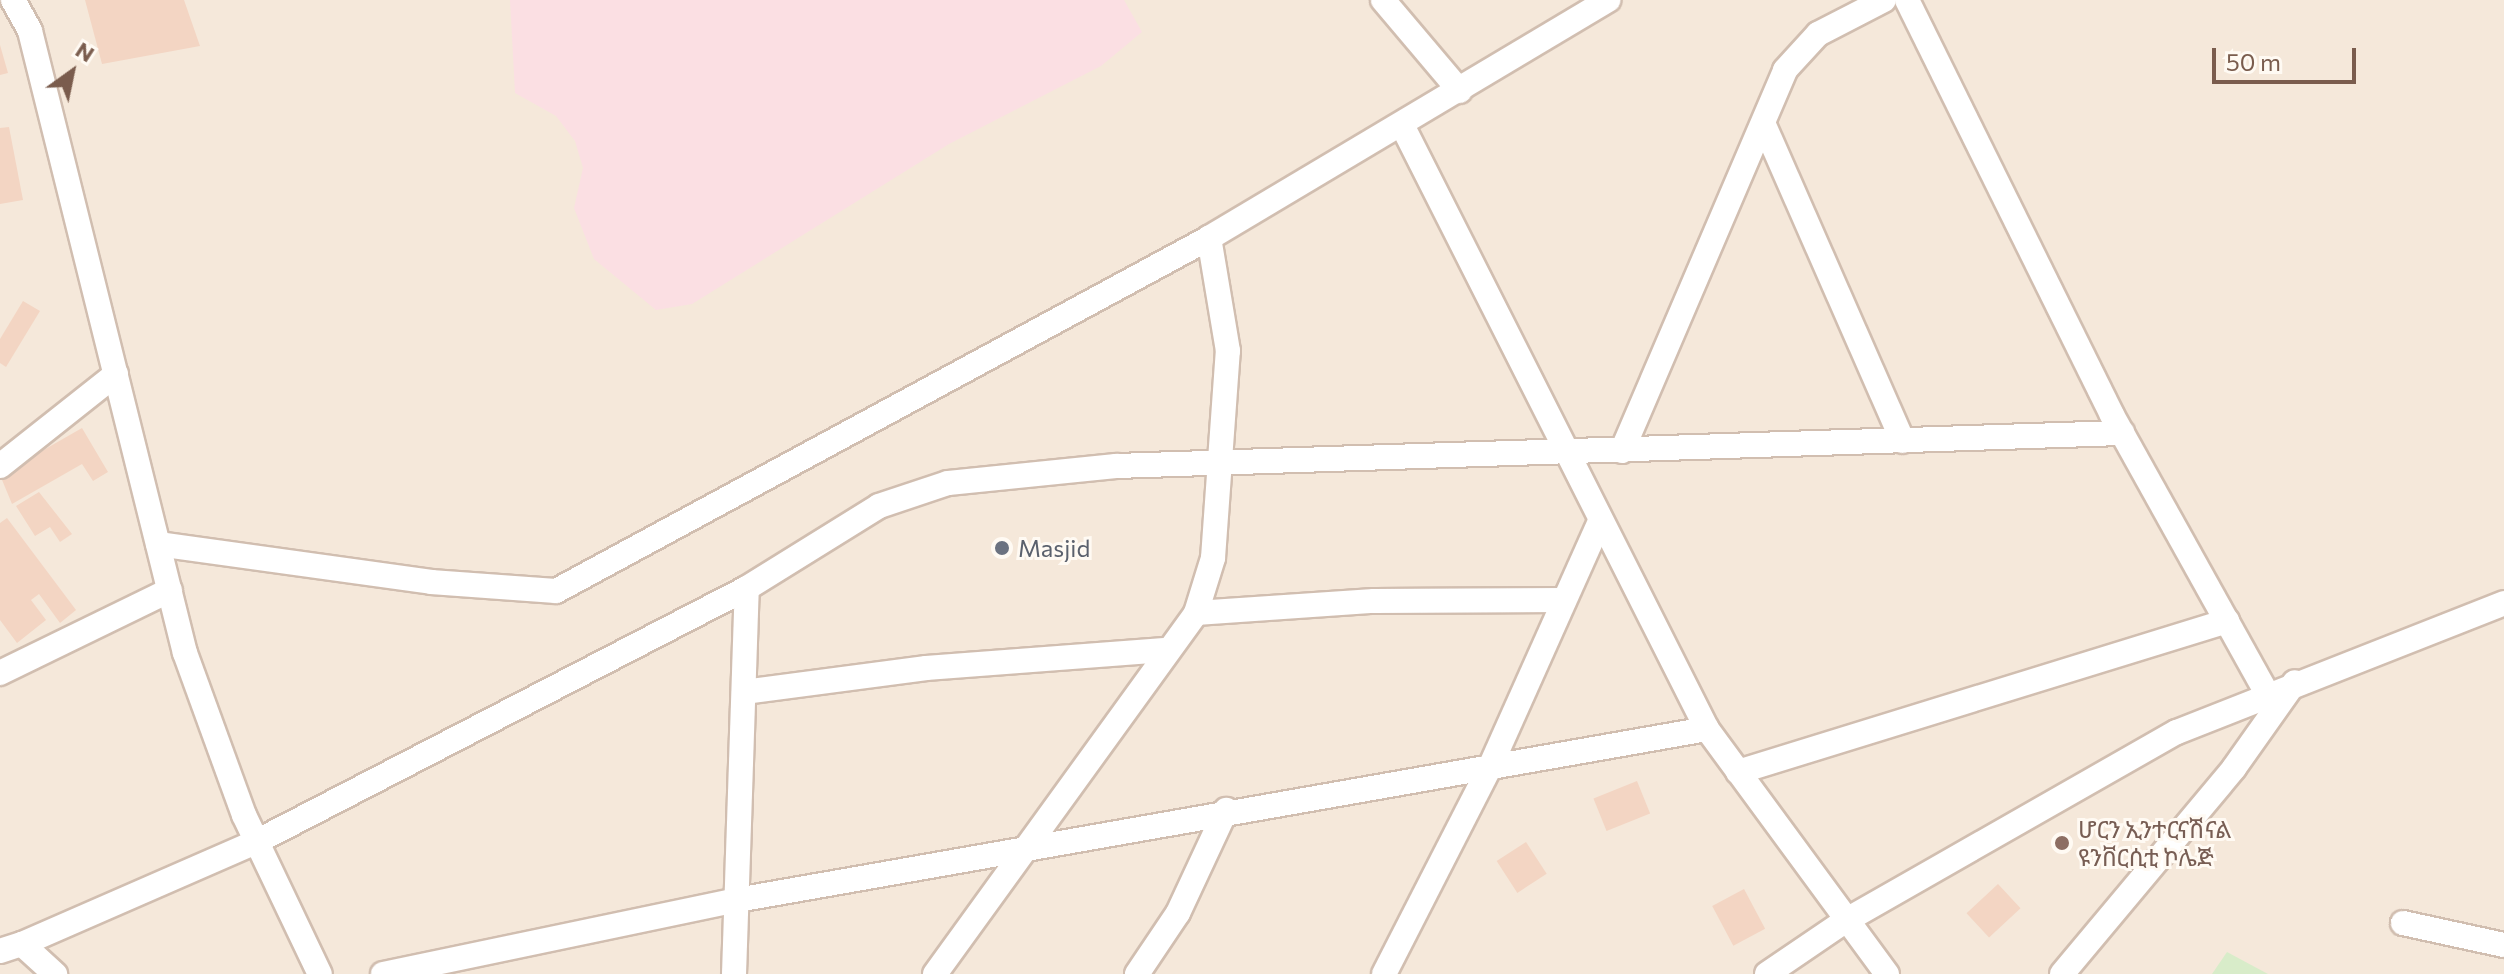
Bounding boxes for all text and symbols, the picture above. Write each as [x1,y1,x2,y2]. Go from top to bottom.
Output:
north arrow [32,32,112,112]
scale bar [2216,32,2360,82]
text: N [71,36,100,67]
text: 50 m [2226,47,2281,76]
place label: Masjid [1018,534,1090,562]
marker: Masjid [993,539,1011,557]
place label: ሆርን ኢንተርናሽናል ዩንቨርሲቲ ኮሌጅ [2078,815,2231,871]
marker: ሆርን ኢንተርናሽናል ዩንቨርሲቲ ኮሌጅ [2053,834,2071,852]

